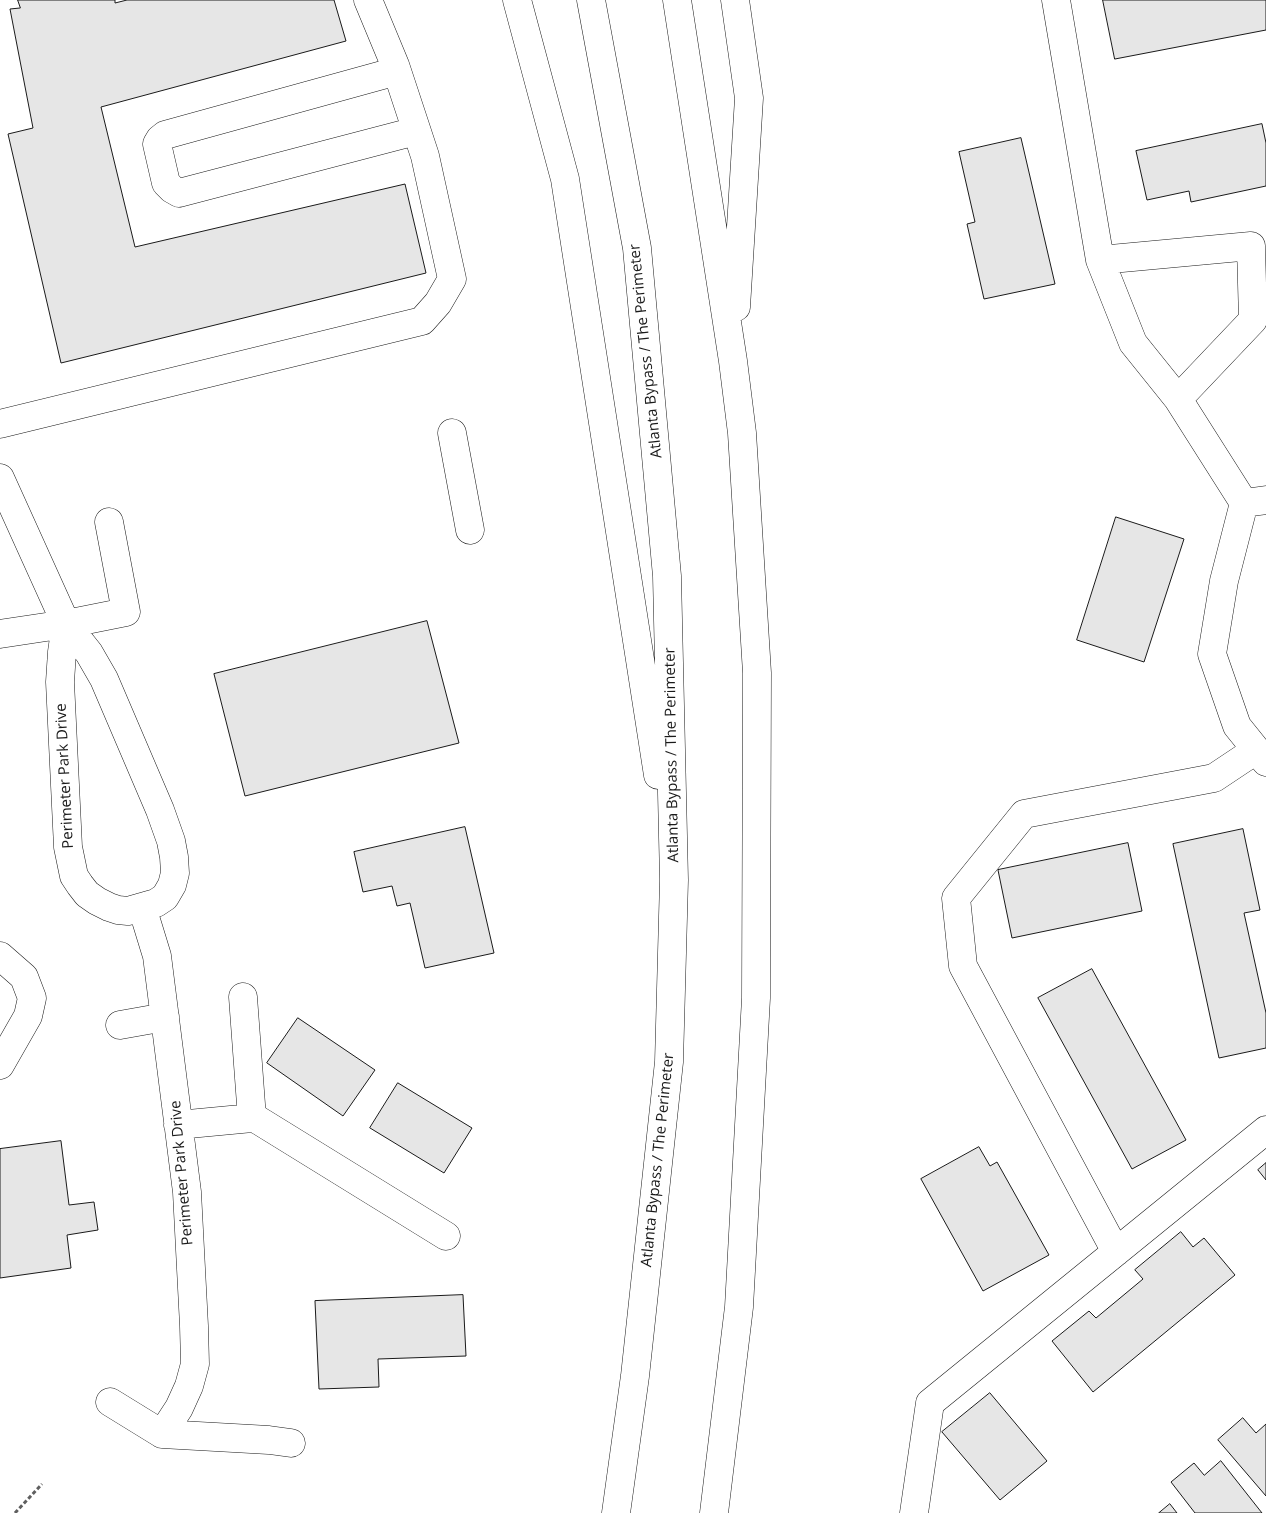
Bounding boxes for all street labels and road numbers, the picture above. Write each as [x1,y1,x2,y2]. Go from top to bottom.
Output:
street label: Atlanta Bypass / The Perimeter [626,243,666,459]
street label: Atlanta Bypass / The Perimeter [661,647,683,863]
street label: Perimeter Park Drive [52,703,78,849]
street label: Atlanta Bypass / The Perimeter [638,1052,678,1268]
street label: Perimeter Park Drive [167,1100,197,1246]

